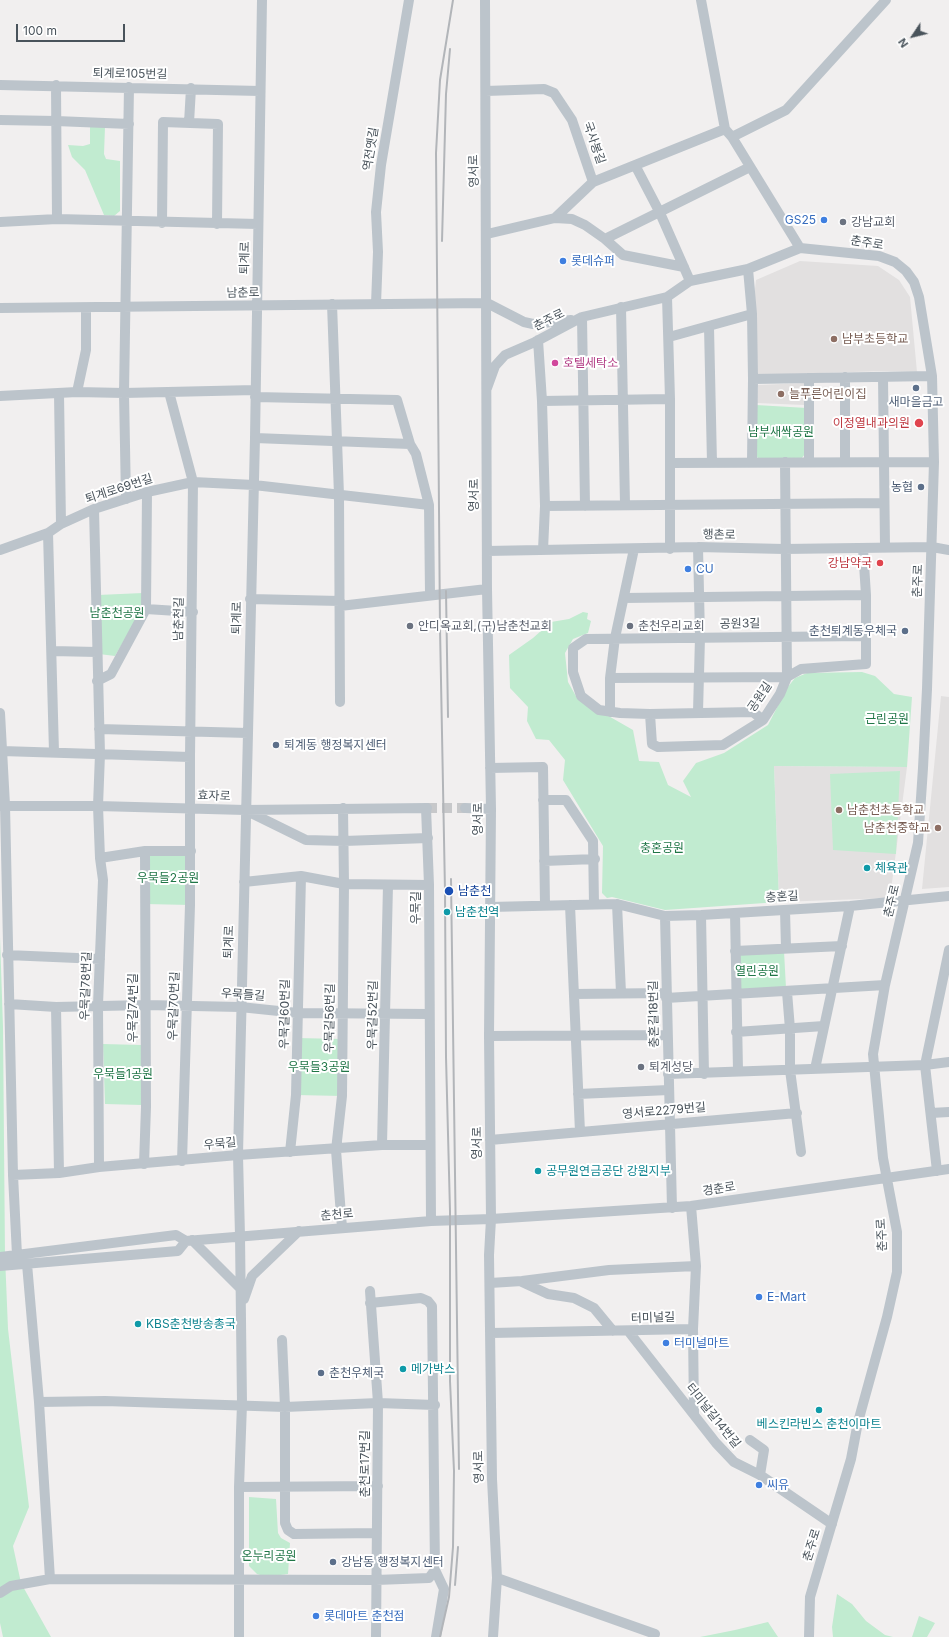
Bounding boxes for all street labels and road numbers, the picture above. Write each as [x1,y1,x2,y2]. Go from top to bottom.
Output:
street label: 퇴계로105번길 [92,66,168,82]
street label: 국사봉길 [580,120,608,166]
street label: 역전옛길 [360,126,382,172]
street label: 영서로 [467,154,481,188]
street label: 춘주로 [850,233,884,253]
street label: 퇴계로 [238,241,252,275]
street label: 남춘로 [226,286,260,300]
street label: 춘주로 [531,306,567,334]
street label: 퇴계로69번길 [83,471,155,507]
street label: 영서로 [467,478,481,512]
street label: 행촌로 [702,528,736,542]
street label: 춘주로 [910,564,926,598]
street label: 남춘천길 [171,597,187,641]
street label: 퇴계로 [230,601,244,635]
street label: 공원3길 [720,616,760,632]
street label: 공원길 [745,679,775,715]
street label: 효자로 [197,788,231,804]
street label: 영서로 [471,802,485,836]
street label: 춘주로 [881,883,903,919]
street label: 충혼길 [765,889,799,905]
street label: 우묵길 [409,891,423,925]
street label: 퇴계로 [221,925,237,959]
street label: 우묵길78번길 [78,951,94,1021]
street label: 우묵길70번길 [166,971,182,1041]
street label: 우묵길74번길 [126,973,140,1043]
street label: 우묵길60번길 [277,979,293,1049]
street label: 우묵길52번길 [365,980,381,1050]
street label: 충혼길18번길 [646,980,662,1048]
street label: 우묵길56번길 [322,983,338,1053]
street label: 우묵들길 [220,986,266,1004]
street label: 영서로2279번길 [622,1100,706,1122]
street label: 영서로 [470,1126,484,1160]
street label: 우묵길 [203,1135,237,1153]
street label: 경춘로 [702,1179,736,1199]
street label: 춘천로 [320,1206,354,1224]
street label: 춘주로 [874,1218,890,1252]
street label: 터미널길 [631,1310,675,1326]
street label: 터미널길14번길 [683,1381,743,1451]
street label: 춘천로17번길 [358,1431,372,1497]
street label: 영서로 [472,1450,486,1484]
street label: 춘주로 [800,1527,824,1563]

